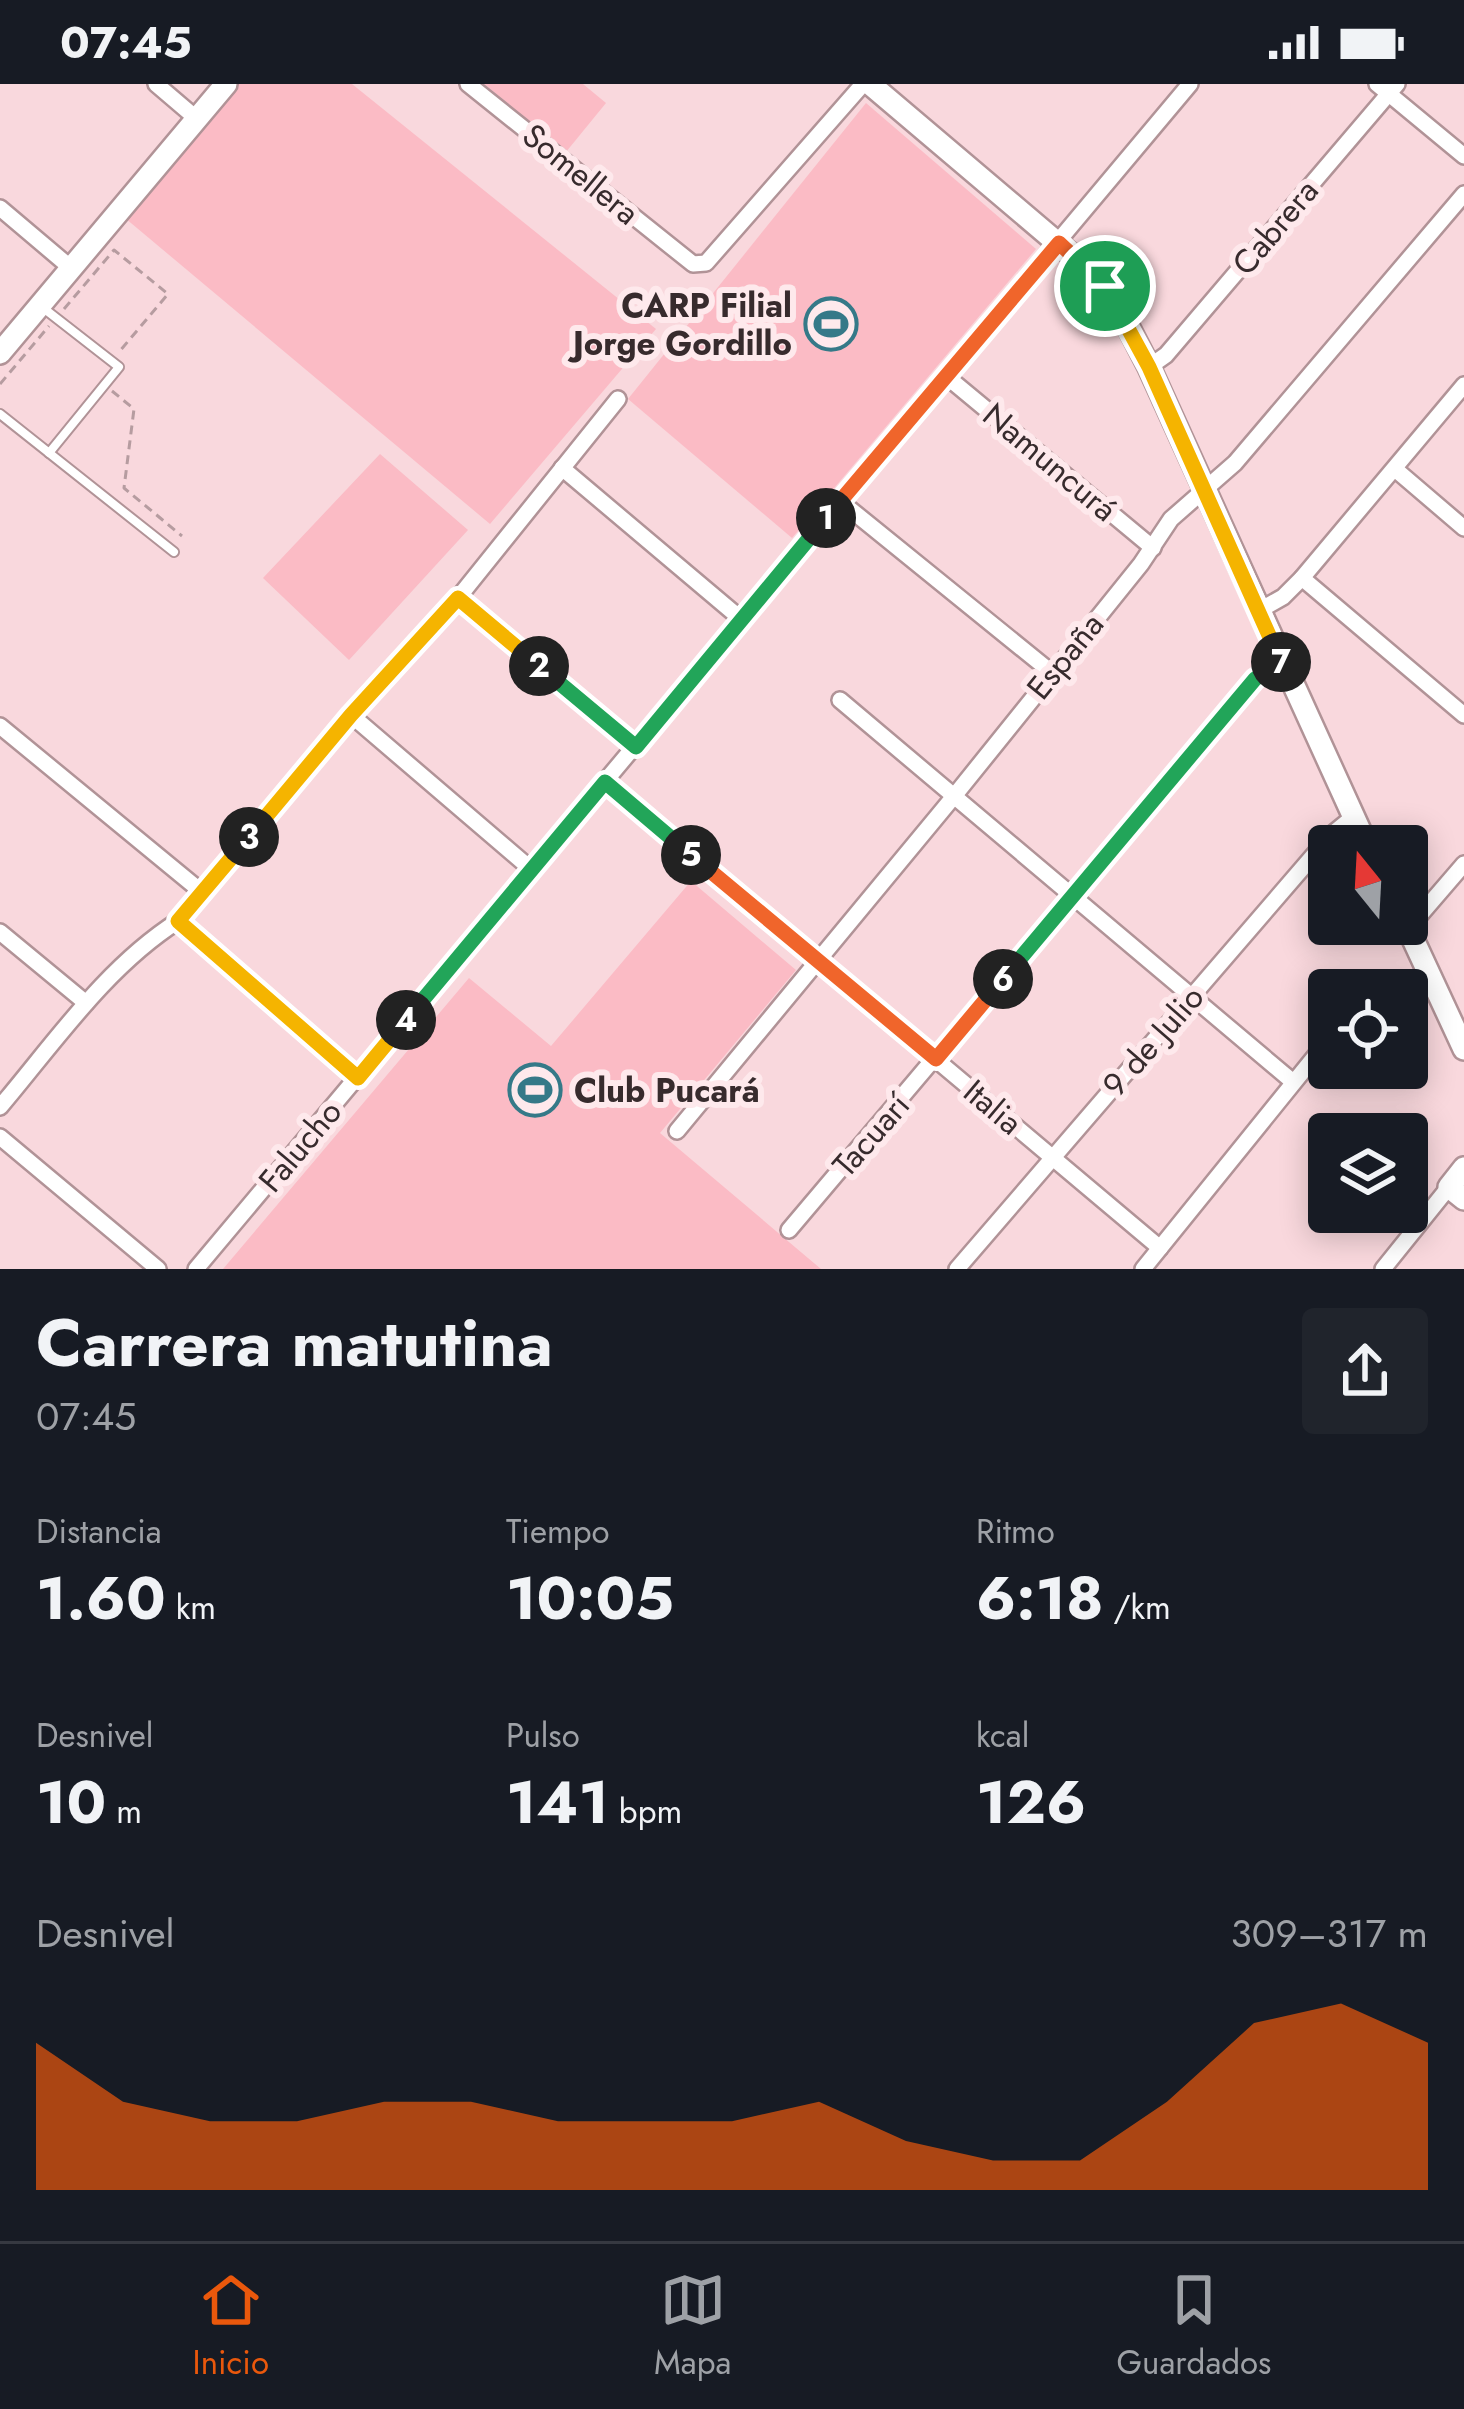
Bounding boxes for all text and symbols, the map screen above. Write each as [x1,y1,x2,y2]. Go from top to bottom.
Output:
text: 07:45 [60,10,192,75]
street label: Somellera [513,112,649,236]
street label: Cabrera [1221,169,1329,285]
pin [1054,235,1156,337]
icon: arrive [1072,253,1138,319]
place label: CARP Filial Jorge Gordillo [567,282,792,367]
sports icon: CARP Filial Jorge Gordillo [803,296,859,352]
street label: Namuncurá [973,392,1127,532]
pin: 1 [796,488,856,548]
text: 1 [818,494,834,541]
street label: España [1015,603,1115,709]
pin: 7 [1251,632,1311,692]
pin: 2 [509,636,569,696]
text: 7 [1271,638,1291,685]
text: 2 [528,642,550,689]
pin: 3 [219,807,279,867]
text: 3 [239,813,259,860]
pin: 5 [661,825,721,885]
north arrow [1308,825,1428,945]
map controls [1308,825,1428,1233]
text: 5 [680,831,702,878]
pin: 6 [973,949,1033,1009]
text: 6 [992,955,1014,1002]
button: locate [1308,969,1428,1089]
street label: 9 de Julio [1091,975,1215,1107]
pin: 4 [376,990,436,1050]
text: 4 [394,996,418,1043]
sports icon: Club Pucará [507,1062,563,1118]
place label: Club Pucará [574,1067,760,1114]
street label: Italia [953,1068,1033,1146]
street label: Tacuarí [822,1082,921,1187]
street label: Falucho [247,1090,353,1202]
button: layers [1308,1113,1428,1233]
text: Carrera matutina [36,1295,553,1391]
button: share [1302,1308,1428,1434]
text: 07:45 [36,1388,136,1445]
text: Distancia [36,1508,162,1555]
text: Tiempo [506,1508,610,1555]
text: Ritmo [976,1508,1055,1555]
text: 1.60 [36,1555,166,1642]
text: 10:05 [506,1555,674,1642]
text: 6:18 [976,1555,1104,1642]
text: km [166,1584,216,1631]
text: /km [1104,1584,1171,1631]
text: Desnivel [36,1712,153,1759]
text: Pulso [506,1712,580,1759]
text: kcal [976,1712,1029,1759]
text: 10 [36,1759,106,1846]
text: 141 [506,1759,609,1846]
text: 126 [976,1759,1086,1846]
text: m [106,1788,142,1835]
text: bpm [609,1788,682,1835]
text: Desnivel [36,1905,175,1962]
text: 309–317 m [1231,1905,1428,1962]
tab: Inicio [193,2267,269,2386]
tab: Mapa [654,2267,731,2386]
tab: Guardados [1117,2267,1271,2386]

